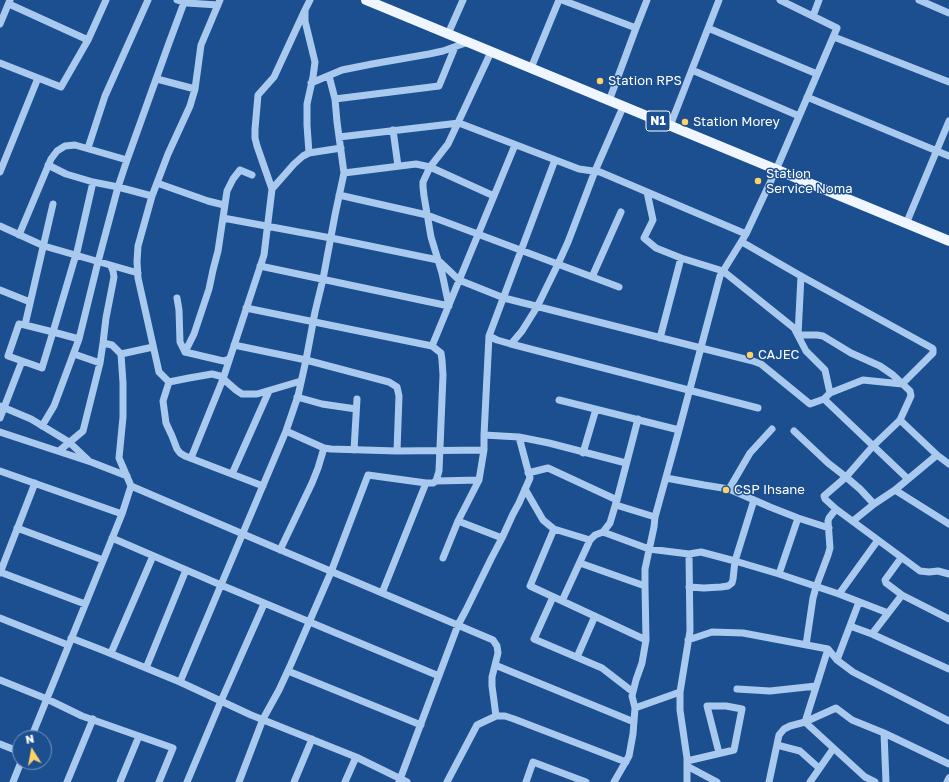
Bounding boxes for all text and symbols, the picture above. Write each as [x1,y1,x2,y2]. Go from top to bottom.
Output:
place label: Station RPS [608,73,682,89]
marker: Station RPS [595,76,605,86]
road number: N1 [646,111,670,131]
place label: Station Morey [693,114,780,130]
marker: Station Morey [680,117,690,127]
place label: Station Service Noma [766,166,852,197]
marker: Station Service Noma [753,176,763,186]
place label: CAJEC [758,347,799,363]
marker: CAJEC [745,350,755,360]
place label: CSP Ihsane [734,482,805,498]
marker: CSP Ihsane [721,485,731,495]
north arrow [12,730,52,770]
text: N [24,732,35,746]

